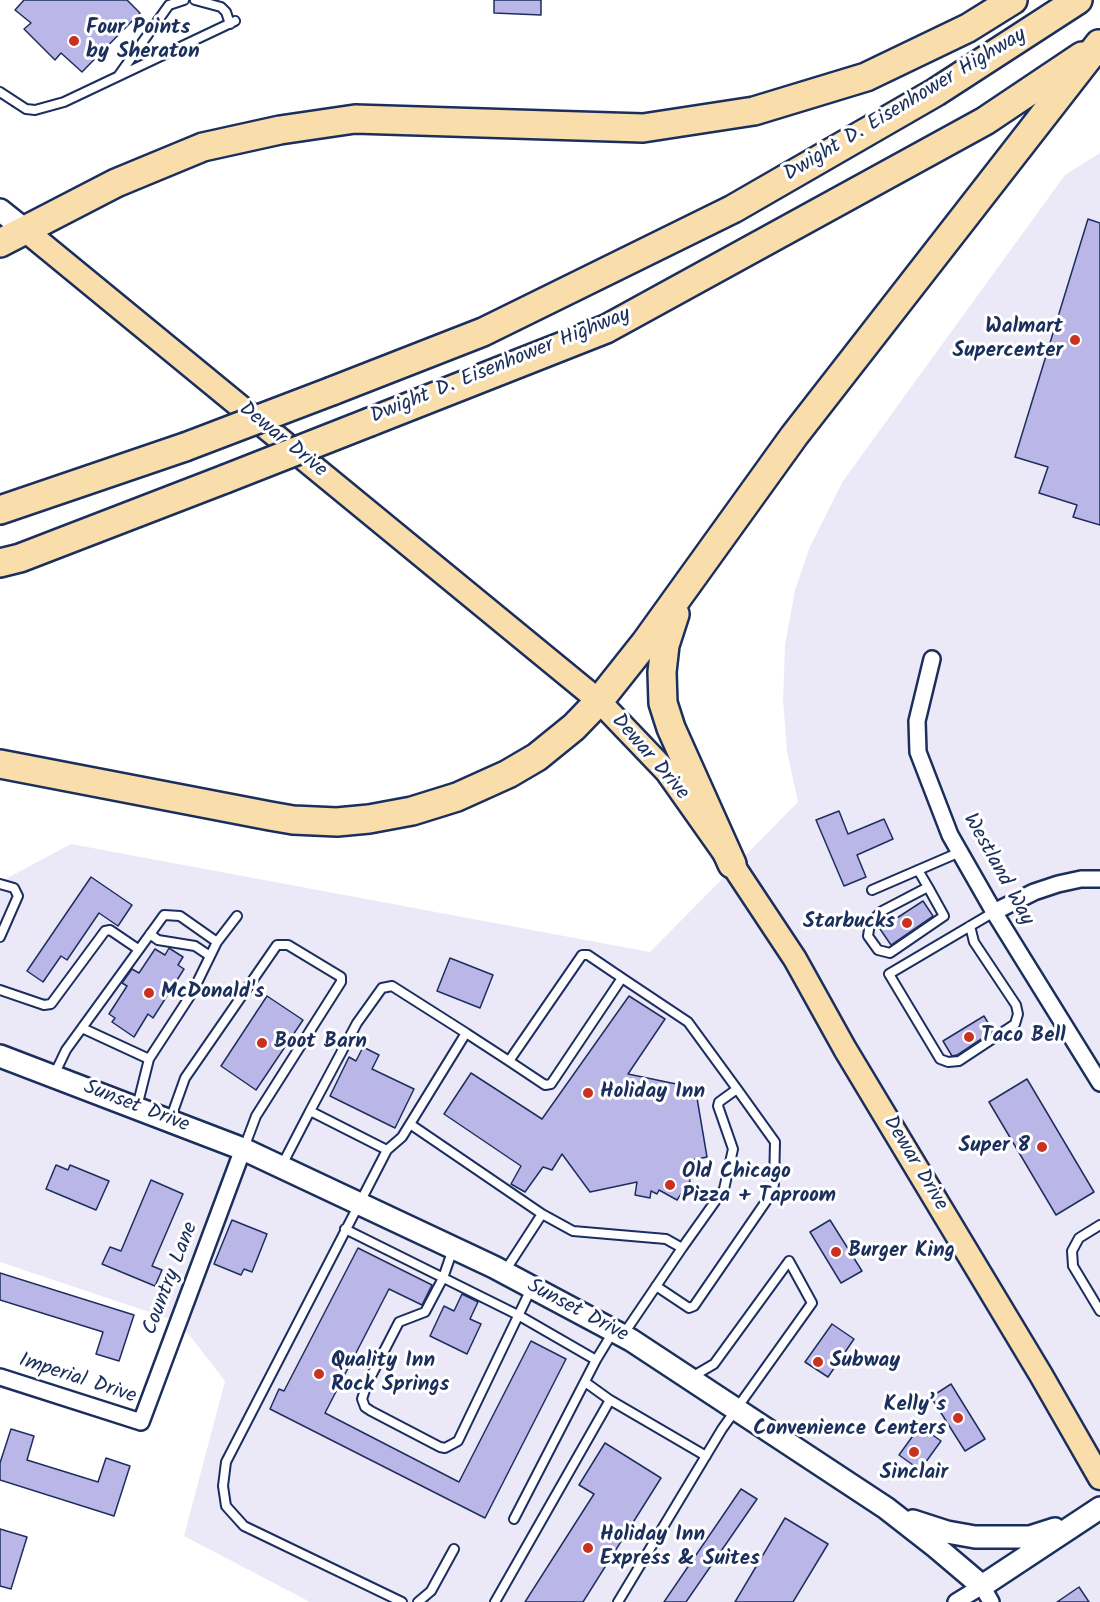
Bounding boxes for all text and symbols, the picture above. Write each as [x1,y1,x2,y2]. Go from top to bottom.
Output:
place label: Four Points by Sheraton [86,16,200,66]
street label: Dwight D. Eisenhower Highway [780,24,1032,188]
marker: Four Points by Sheraton [67,34,81,48]
street label: Dwight D. Eisenhower Highway [367,303,635,431]
place label: Walmart Supercenter [953,315,1063,365]
marker: Walmart Supercenter [1068,333,1082,347]
street label: Dewar Drive [233,398,331,484]
street label: Dewar Drive [605,710,693,806]
street label: Westland Way [956,810,1038,930]
place label: Starbucks [803,910,895,936]
marker: Starbucks [900,916,914,930]
place label: McDonald's [161,980,264,1006]
marker: McDonald's [142,986,156,1000]
place label: Taco Bell [981,1024,1066,1050]
place label: Boot Barn [274,1030,367,1056]
marker: Taco Bell [962,1030,976,1044]
marker: Boot Barn [255,1036,269,1050]
street label: Sunset Drive [80,1076,192,1140]
place label: Holiday Inn [600,1080,705,1106]
marker: Holiday Inn [581,1086,595,1100]
street label: Dewar Drive [876,1112,952,1216]
place label: Super 8 [959,1134,1030,1160]
marker: Super 8 [1035,1140,1049,1154]
place label: Old Chicago Pizza + Taproom [682,1160,836,1210]
marker: Old Chicago Pizza + Taproom [663,1178,677,1192]
street label: Country Lane [139,1219,205,1339]
place label: Burger King [848,1239,955,1265]
marker: Burger King [829,1245,843,1259]
street label: Sunset Drive [522,1275,632,1349]
street label: Imperial Drive [15,1349,139,1411]
place label: Quality Inn Rock Springs [331,1349,449,1399]
place label: Subway [830,1349,900,1375]
marker: Subway [811,1355,825,1369]
marker: Quality Inn Rock Springs [312,1367,326,1381]
place label: Kelly’s Convenience Centers [753,1393,946,1443]
marker: Kelly’s Convenience Centers [951,1411,965,1425]
marker: Sinclair [907,1445,921,1459]
place label: Sinclair [880,1461,948,1487]
place label: Holiday Inn Express & Suites [600,1523,760,1573]
marker: Holiday Inn Express & Suites [581,1541,595,1555]

